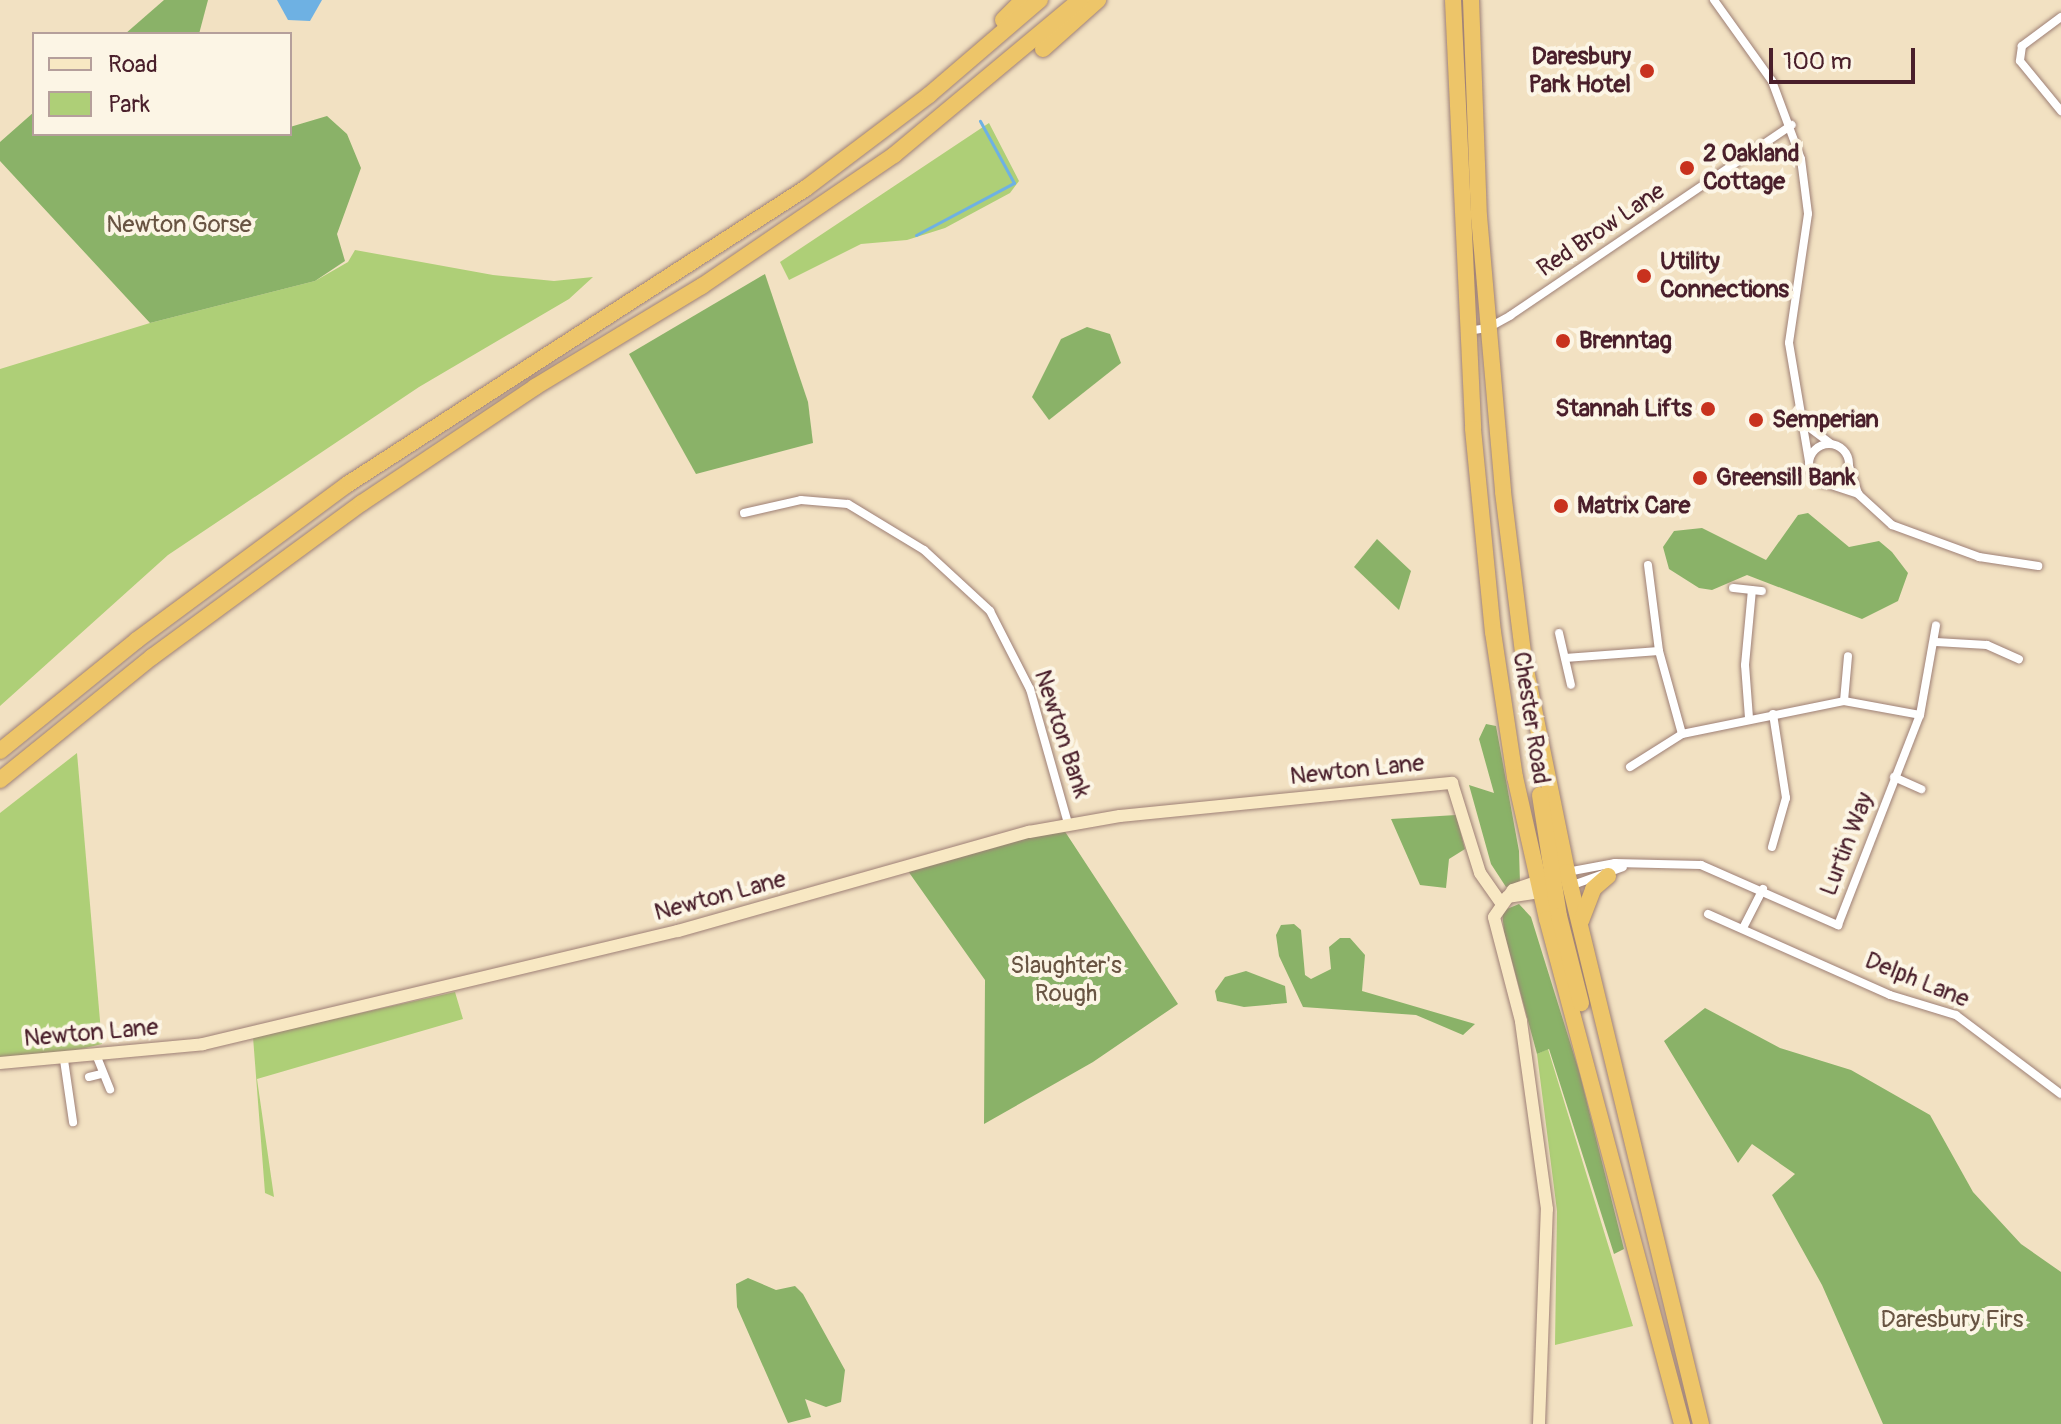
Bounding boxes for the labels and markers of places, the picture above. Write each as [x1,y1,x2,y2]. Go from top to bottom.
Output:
place label: Daresbury Park Hotel [1528,43,1631,99]
marker: Daresbury Park Hotel [1638,62,1656,80]
place label: 2 Oakland Cottage [1703,140,1800,196]
marker: 2 Oakland Cottage [1678,159,1696,177]
place label: Utility Connections [1660,248,1789,304]
marker: Utility Connections [1635,267,1653,285]
place label: Brenntag [1579,327,1672,355]
marker: Brenntag [1554,332,1572,350]
place label: Stannah Lifts [1555,395,1692,423]
marker: Stannah Lifts [1699,400,1717,418]
place label: Semperian [1772,406,1879,434]
marker: Semperian [1747,411,1765,429]
place label: Greensill Bank [1716,464,1856,492]
marker: Greensill Bank [1691,469,1709,487]
place label: Matrix Care [1577,492,1690,520]
marker: Matrix Care [1552,497,1570,515]

